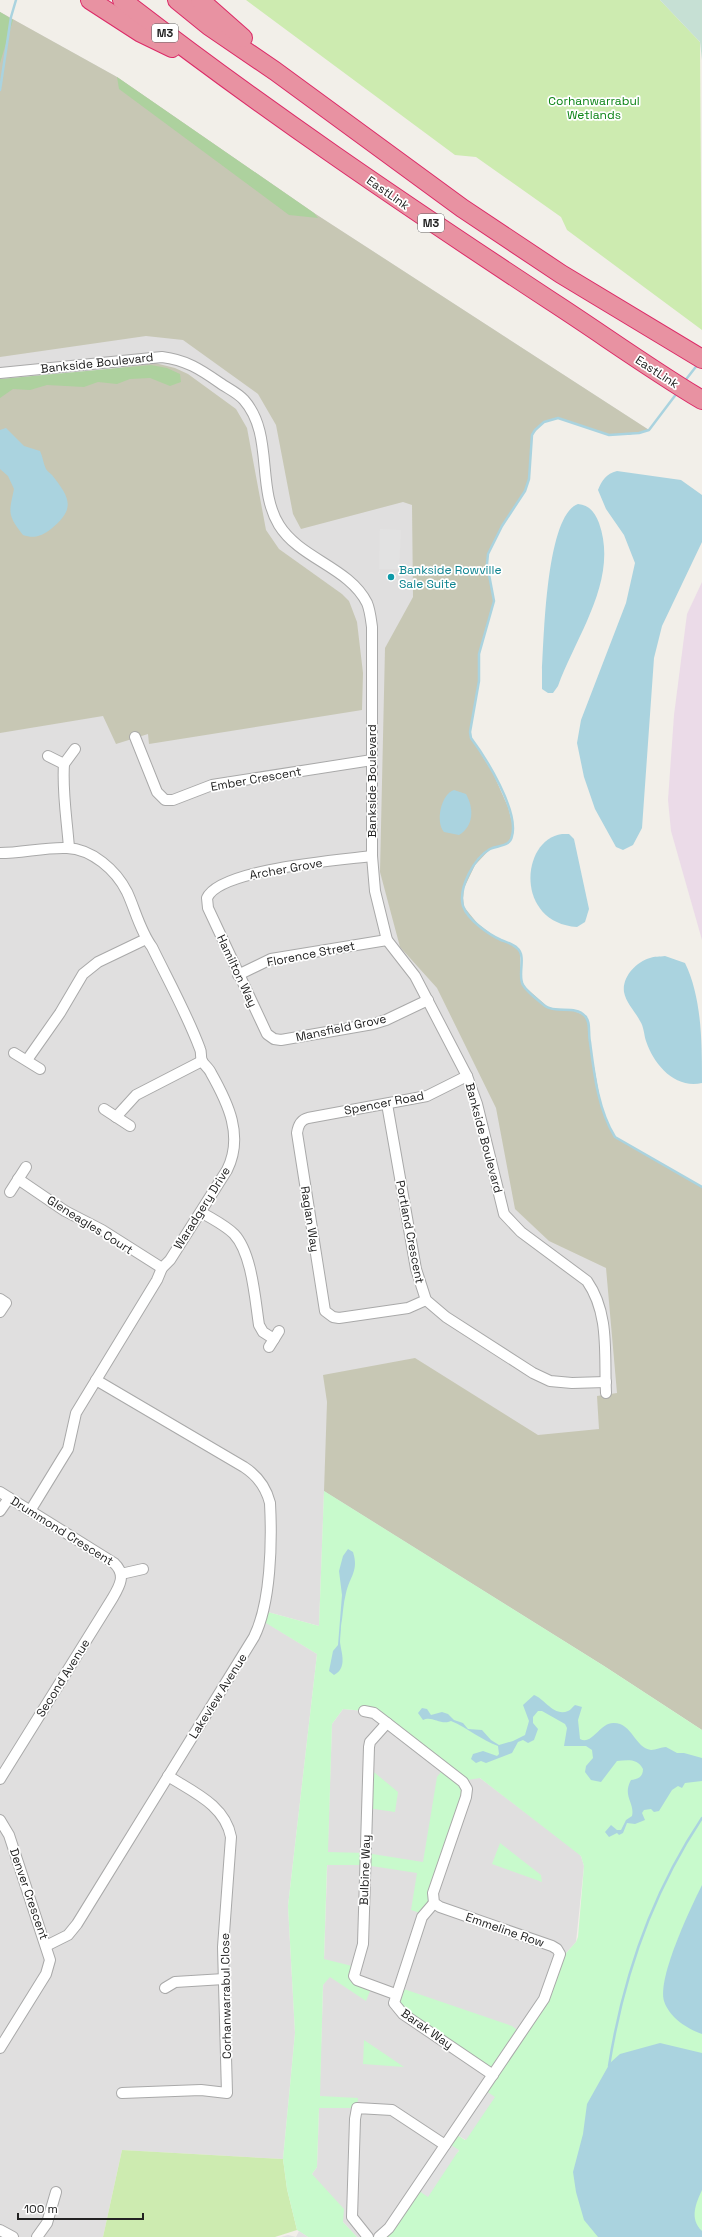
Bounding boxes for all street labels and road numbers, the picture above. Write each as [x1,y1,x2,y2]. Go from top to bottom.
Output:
road number: M3 [152,24,178,42]
street label: EastLink [363,173,413,214]
road number: M3 [418,214,444,232]
street label: Bankside Boulevard [40,349,154,377]
street label: EastLink [632,352,682,392]
street label: Bankside Boulevard [364,724,380,838]
street label: Ember Crescent [209,763,303,795]
street label: Archer Grove [248,855,324,883]
street label: Hamilton Way [213,932,261,1010]
street label: Florence Street [265,938,357,970]
street label: Mansfield Grove [294,1011,388,1045]
street label: Bankside Boulevard [462,1081,506,1195]
street label: Spencer Road [343,1087,425,1119]
street label: Waradgery Drive [170,1164,234,1252]
street label: Portland Crescent [392,1179,428,1285]
street label: Raglan Way [297,1185,323,1253]
street label: Gleneagles Court [44,1192,136,1258]
street label: Drummond Crescent [8,1493,116,1569]
street label: Second Avenue [33,1636,93,1720]
street label: Lakeview Avenue [185,1650,251,1742]
street label: Bulbine Way [356,1834,374,1906]
street label: Denver Crescent [6,1846,52,1942]
street label: Emmeline Row [463,1909,547,1951]
street label: Corhanwarrabul Close [217,1933,235,2059]
street label: Barak Way [398,2005,456,2053]

